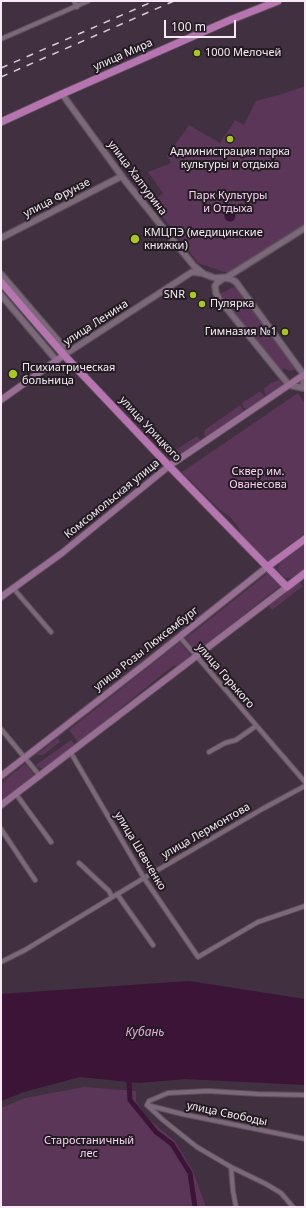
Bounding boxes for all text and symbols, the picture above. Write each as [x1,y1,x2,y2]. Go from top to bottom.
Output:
scale bar [166,12,238,38]
text: 100 m [171,18,206,35]
street label: улица Мира [91,36,155,74]
place label: 1000 Мелочей [205,46,281,60]
marker: 1000 Мелочей [192,48,202,58]
marker: Администрация парка культуры и отдыха [225,134,235,144]
street label: улица Халтурина [105,138,169,218]
place label: Администрация парка культуры и отдыха [170,145,290,171]
street label: улица Фрунзе [21,176,93,220]
park label: Парк Культуры и Отдыха [189,189,267,215]
place label: КМЦПЭ (медицинские книжки) [144,226,263,252]
marker: КМЦПЭ (медицинские книжки) [129,233,141,245]
place label: SNR [164,288,185,302]
marker: SNR [188,290,198,300]
street label: улица Ленина [61,297,131,349]
place label: Пулярка [210,297,254,311]
marker: Пулярка [197,299,207,309]
place label: Гимназия №1 [205,325,277,339]
marker: Гимназия №1 [280,327,290,337]
place label: Психиатрическая больница [22,361,115,387]
marker: Психиатрическая больница [7,368,19,380]
street label: улица Урицкого [116,394,184,464]
street label: Комсомольская улица [62,457,162,541]
park label: Сквер им. Ованесова [229,465,287,491]
street label: улица Розы Люксембург [91,604,201,694]
street label: улица Горького [193,641,257,711]
street label: улица Лермонтова [159,800,253,862]
street label: улица Шевченко [111,809,169,893]
water label: Кубань [126,1026,164,1040]
street label: улица Свободы [186,1099,268,1129]
park label: Старостаничный лес [44,1134,134,1160]

